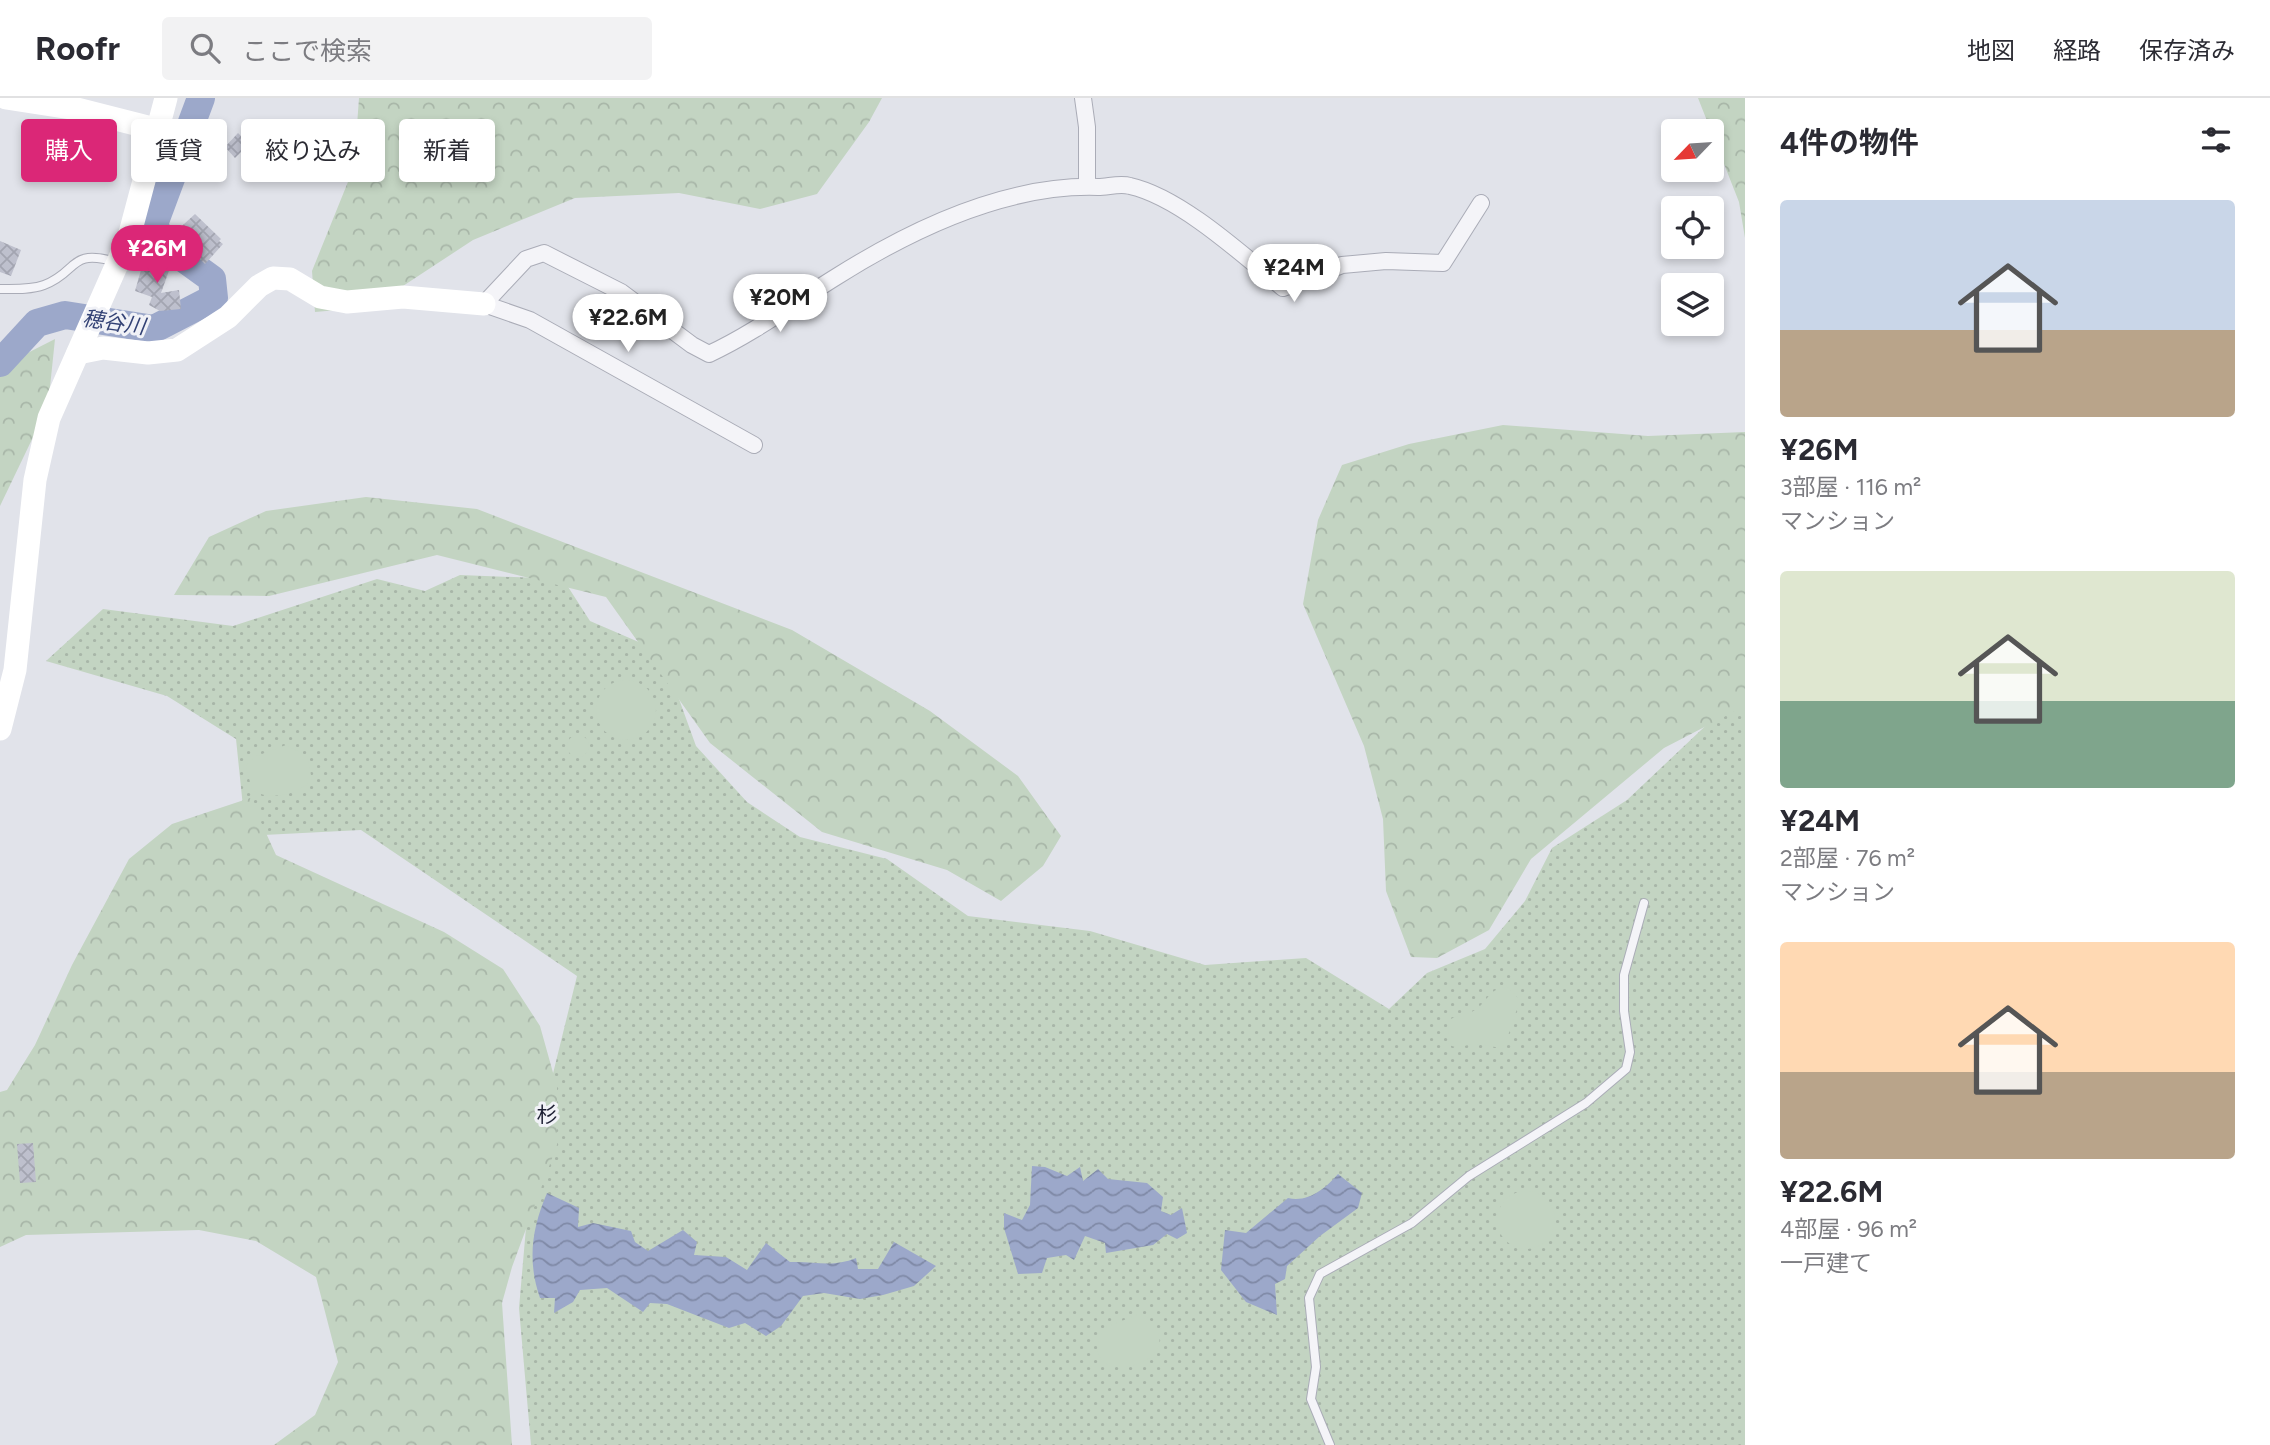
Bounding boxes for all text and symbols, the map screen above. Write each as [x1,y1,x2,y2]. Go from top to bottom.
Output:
search box [162,17,652,80]
text: Roofr [35,29,120,68]
icon: search [186,29,224,67]
text: ここで検索 [242,35,372,67]
text: 地図 [1967,36,2015,65]
text: 経路 [2053,36,2101,65]
text: 保存済み [2139,36,2235,65]
chip: 購入 [21,119,117,182]
chip: 賃貸 [131,119,227,182]
chip: 絞り込み [241,119,385,182]
chip: 新着 [399,119,495,182]
north arrow [1661,119,1724,182]
map controls [1661,119,1724,336]
icon: filters [2197,121,2235,159]
text: 4件の物件 [1780,124,1919,161]
button: locate [1661,196,1724,259]
pin: ¥26M [116,226,198,285]
text: ¥26M [127,234,187,262]
pin: ¥24M [1253,244,1335,304]
icon: home [1945,245,2071,371]
text: ¥24M [1263,253,1325,281]
button: layers [1661,273,1724,336]
pin: ¥20M [739,274,821,334]
text: ¥20M [749,283,811,311]
pin: ¥22.6M [571,294,685,354]
text: ¥22.6M [588,303,668,331]
water label: 穂谷川 [81,305,149,339]
text: ¥26M [1780,431,1858,468]
text: 3部屋 · 116 m² [1780,473,1921,501]
text: マンション [1780,507,1895,535]
icon: home [1945,616,2071,742]
text: ¥24M [1780,802,1860,839]
text: 2部屋 · 76 m² [1780,844,1915,872]
text: マンション [1780,878,1895,906]
icon: home [1945,987,2071,1113]
district label: 杉 [537,1102,558,1127]
text: ¥22.6M [1780,1173,1883,1210]
text: 4部屋 · 96 m² [1780,1215,1917,1243]
text: 一戸建て [1780,1249,1872,1277]

